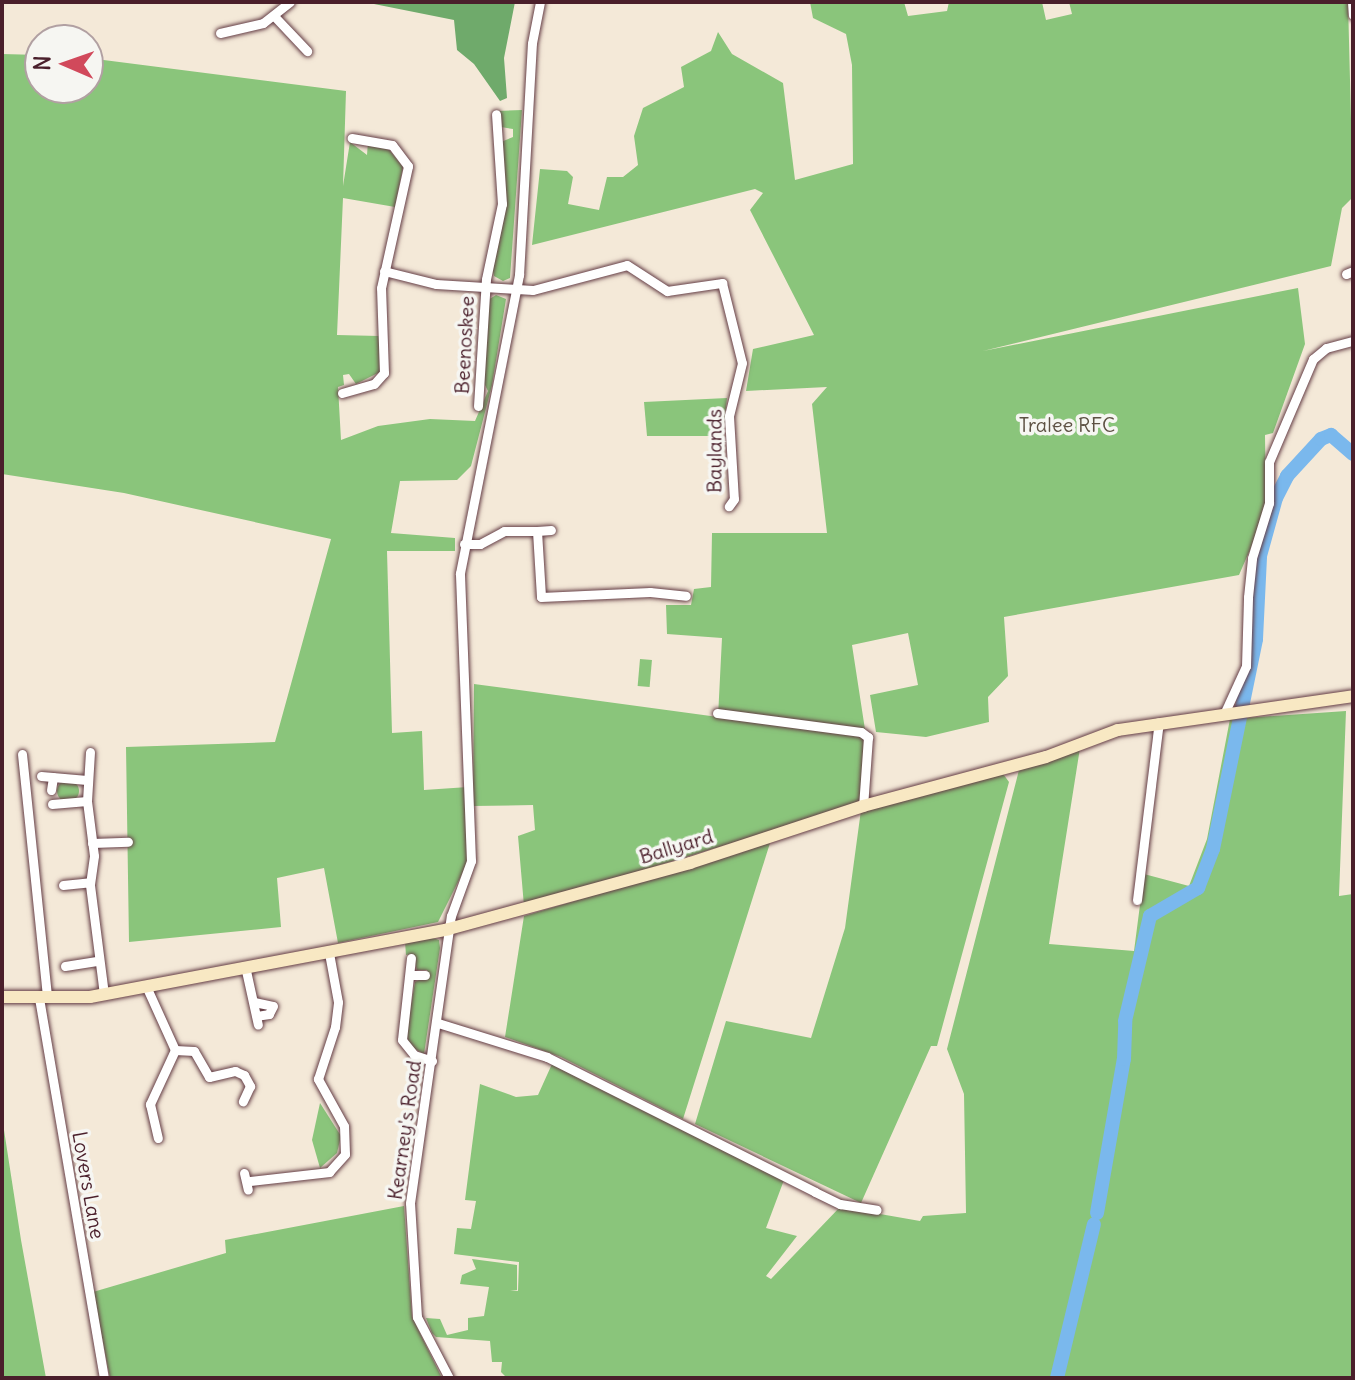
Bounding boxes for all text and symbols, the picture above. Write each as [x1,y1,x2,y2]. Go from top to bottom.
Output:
north arrow [24,24,104,104]
text: N [28,55,56,71]
street label: Beenoskee [449,295,479,395]
street label: Baylands [702,409,726,493]
park label: Tralee RFC [1019,412,1115,436]
street label: Ballyard [636,823,716,869]
street label: Kearney's Road [382,1059,426,1201]
street label: Lovers Lane [68,1129,110,1241]

